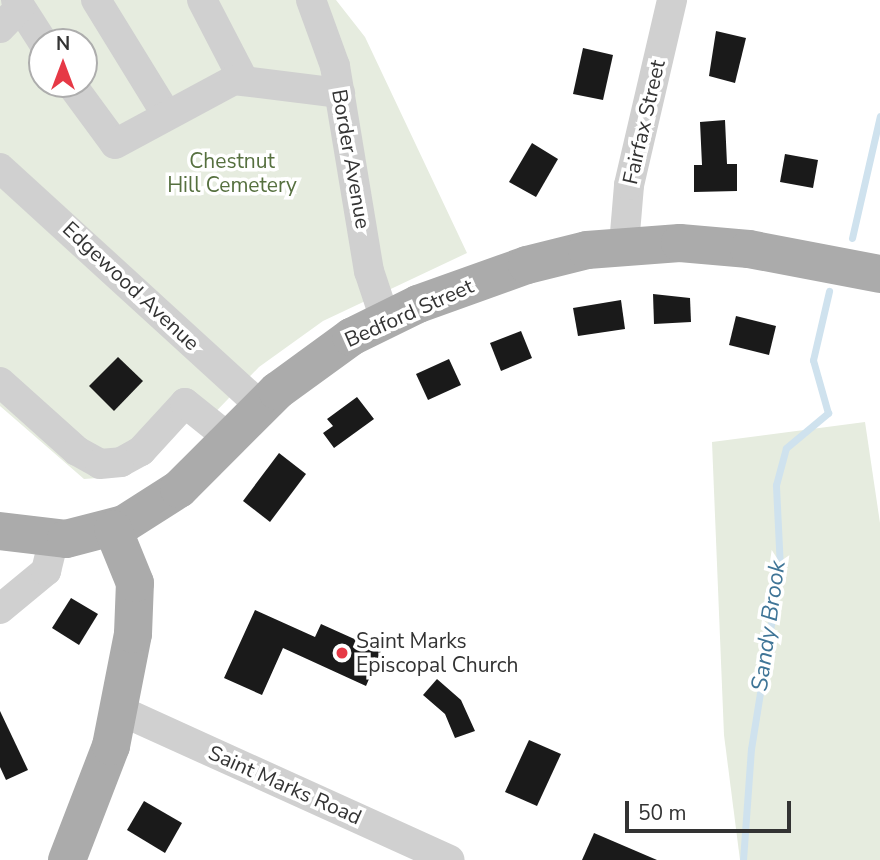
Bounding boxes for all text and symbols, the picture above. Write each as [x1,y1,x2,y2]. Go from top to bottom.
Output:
north arrow [28,28,98,98]
text: N [56,31,70,57]
street label: Fairfax Street [617,57,671,187]
street label: Border Avenue [326,87,376,231]
park label: Chestnut Hill Cemetery [167,148,297,198]
street label: Edgewood Avenue [57,216,205,356]
street label: Bedford Street [341,273,477,353]
water label: Sandy Brook [746,559,792,693]
place label: Saint Marks Episcopal Church [356,628,519,678]
marker: Saint Marks Episcopal Church [334,645,350,661]
street label: Saint Marks Road [205,740,365,830]
scale bar [628,786,794,830]
text: 50 m [638,799,687,827]

